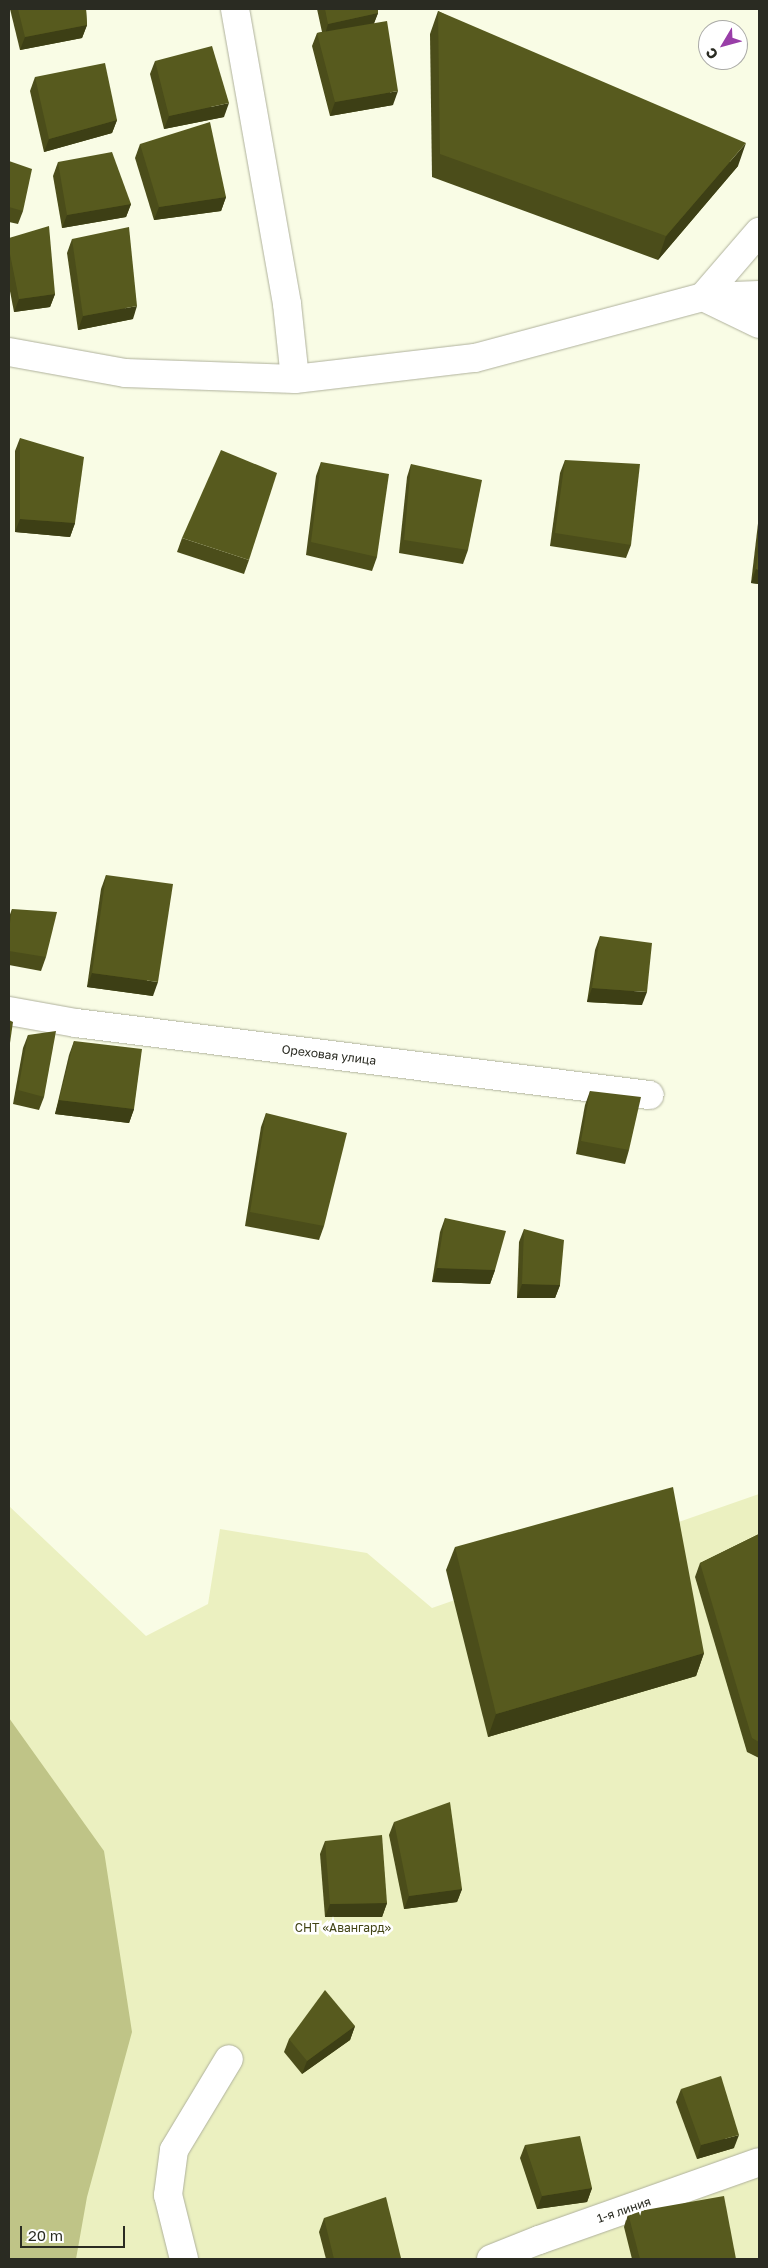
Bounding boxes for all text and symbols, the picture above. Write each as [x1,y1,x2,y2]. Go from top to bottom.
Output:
north arrow [698,20,748,70]
text: С [702,45,721,63]
street label: Ореховая улица [281,1042,377,1068]
park label: СНТ «Авангард» [295,1921,391,1935]
street label: 1-я линия [595,2194,653,2226]
scale bar [22,2216,128,2248]
text: 20 m [28,2226,63,2244]

